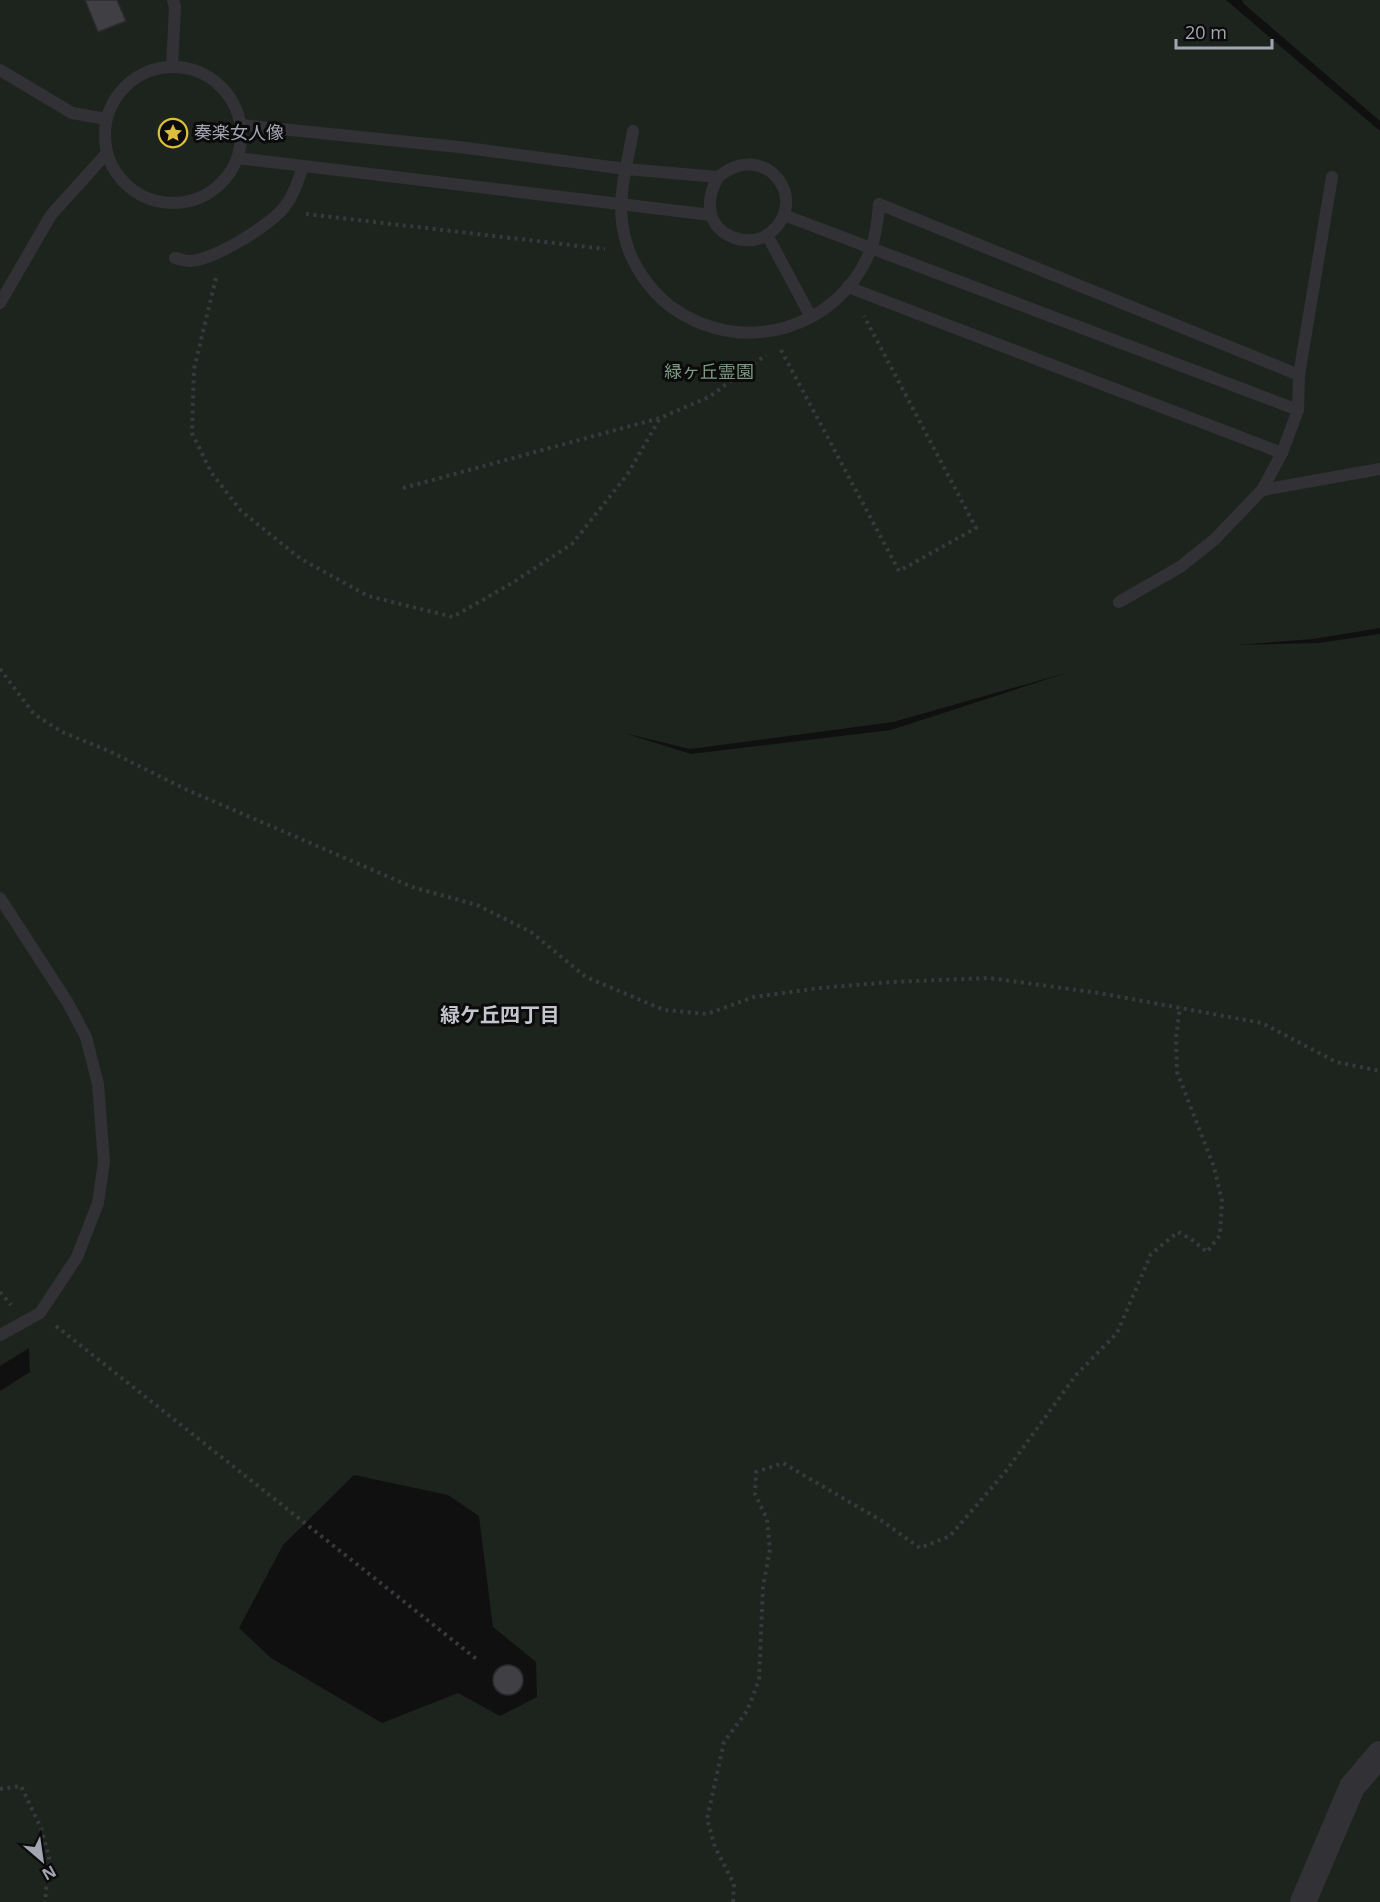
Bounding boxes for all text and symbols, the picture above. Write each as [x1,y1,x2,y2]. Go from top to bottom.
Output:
scale bar [1176,12,1272,50]
text: 20 m [1185,20,1227,44]
place icon: 奏楽女人像 [157,117,189,149]
place label: 奏楽女人像 [194,120,284,144]
park label: 緑ヶ丘霊園 [664,359,754,383]
district label: 緑ケ丘四丁目 [440,1001,560,1028]
north arrow [12,1830,72,1890]
text: N [38,1860,60,1886]

